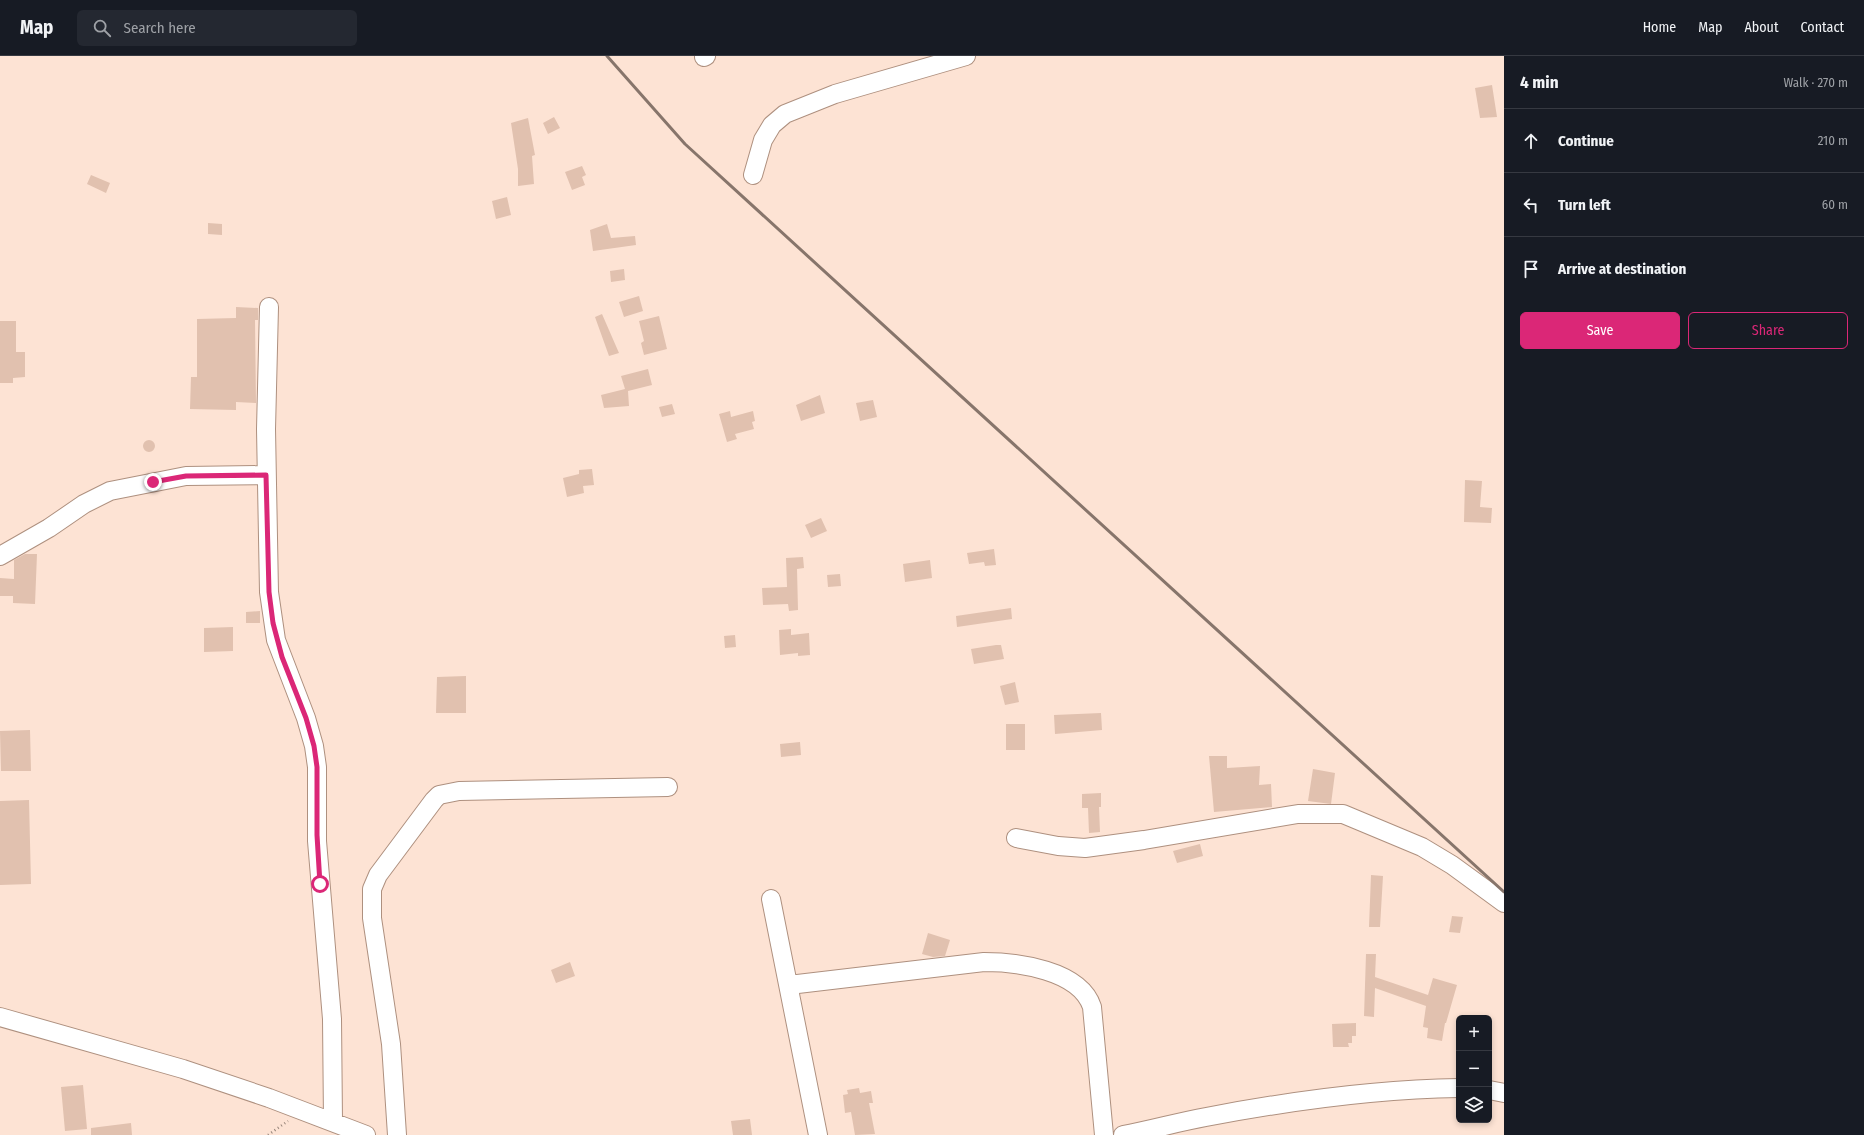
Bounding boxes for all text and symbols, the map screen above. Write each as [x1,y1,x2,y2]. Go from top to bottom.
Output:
search box [77,10,357,46]
text: Map [20,16,53,39]
icon: search [91,17,113,39]
text: Search here [123,19,196,37]
text: Home [1643,19,1676,36]
text: Map [1698,19,1722,36]
text: About [1744,19,1779,36]
text: Contact [1801,19,1844,36]
text: 4 min [1520,72,1559,93]
text: Walk · 270 m [1783,75,1848,90]
icon: ahead [1520,130,1542,152]
text: Continue [1558,132,1614,150]
text: 210 m [1818,133,1848,148]
icon: left [1520,194,1542,216]
text: Turn left [1558,196,1611,214]
text: 60 m [1822,197,1848,212]
icon: arrive [1520,258,1542,280]
text: Arrive at destination [1558,260,1686,278]
button: Save [1520,312,1680,349]
button: Share [1688,312,1848,349]
route end [144,473,162,491]
route start [311,875,329,893]
map controls [1456,1015,1492,1123]
button: + [1456,1015,1492,1051]
button: − [1456,1051,1492,1087]
button: layers [1456,1087,1492,1123]

